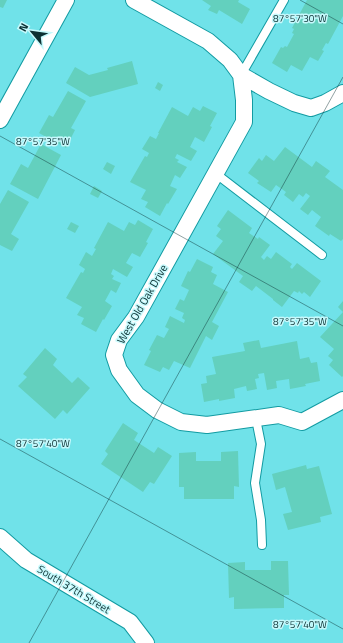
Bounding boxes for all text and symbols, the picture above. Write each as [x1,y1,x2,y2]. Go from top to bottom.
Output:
text: 87°57'30"W [273,11,327,26]
north arrow [12,12,52,52]
text: N [14,20,32,34]
text: 87°57'35"W [16,134,70,149]
street label: West Old Oak Drive [113,261,171,347]
text: 87°57'35"W [273,314,327,329]
text: 87°57'40"W [16,436,70,451]
street label: South 37th Street [34,561,114,617]
text: 87°57'40"W [273,617,327,632]

